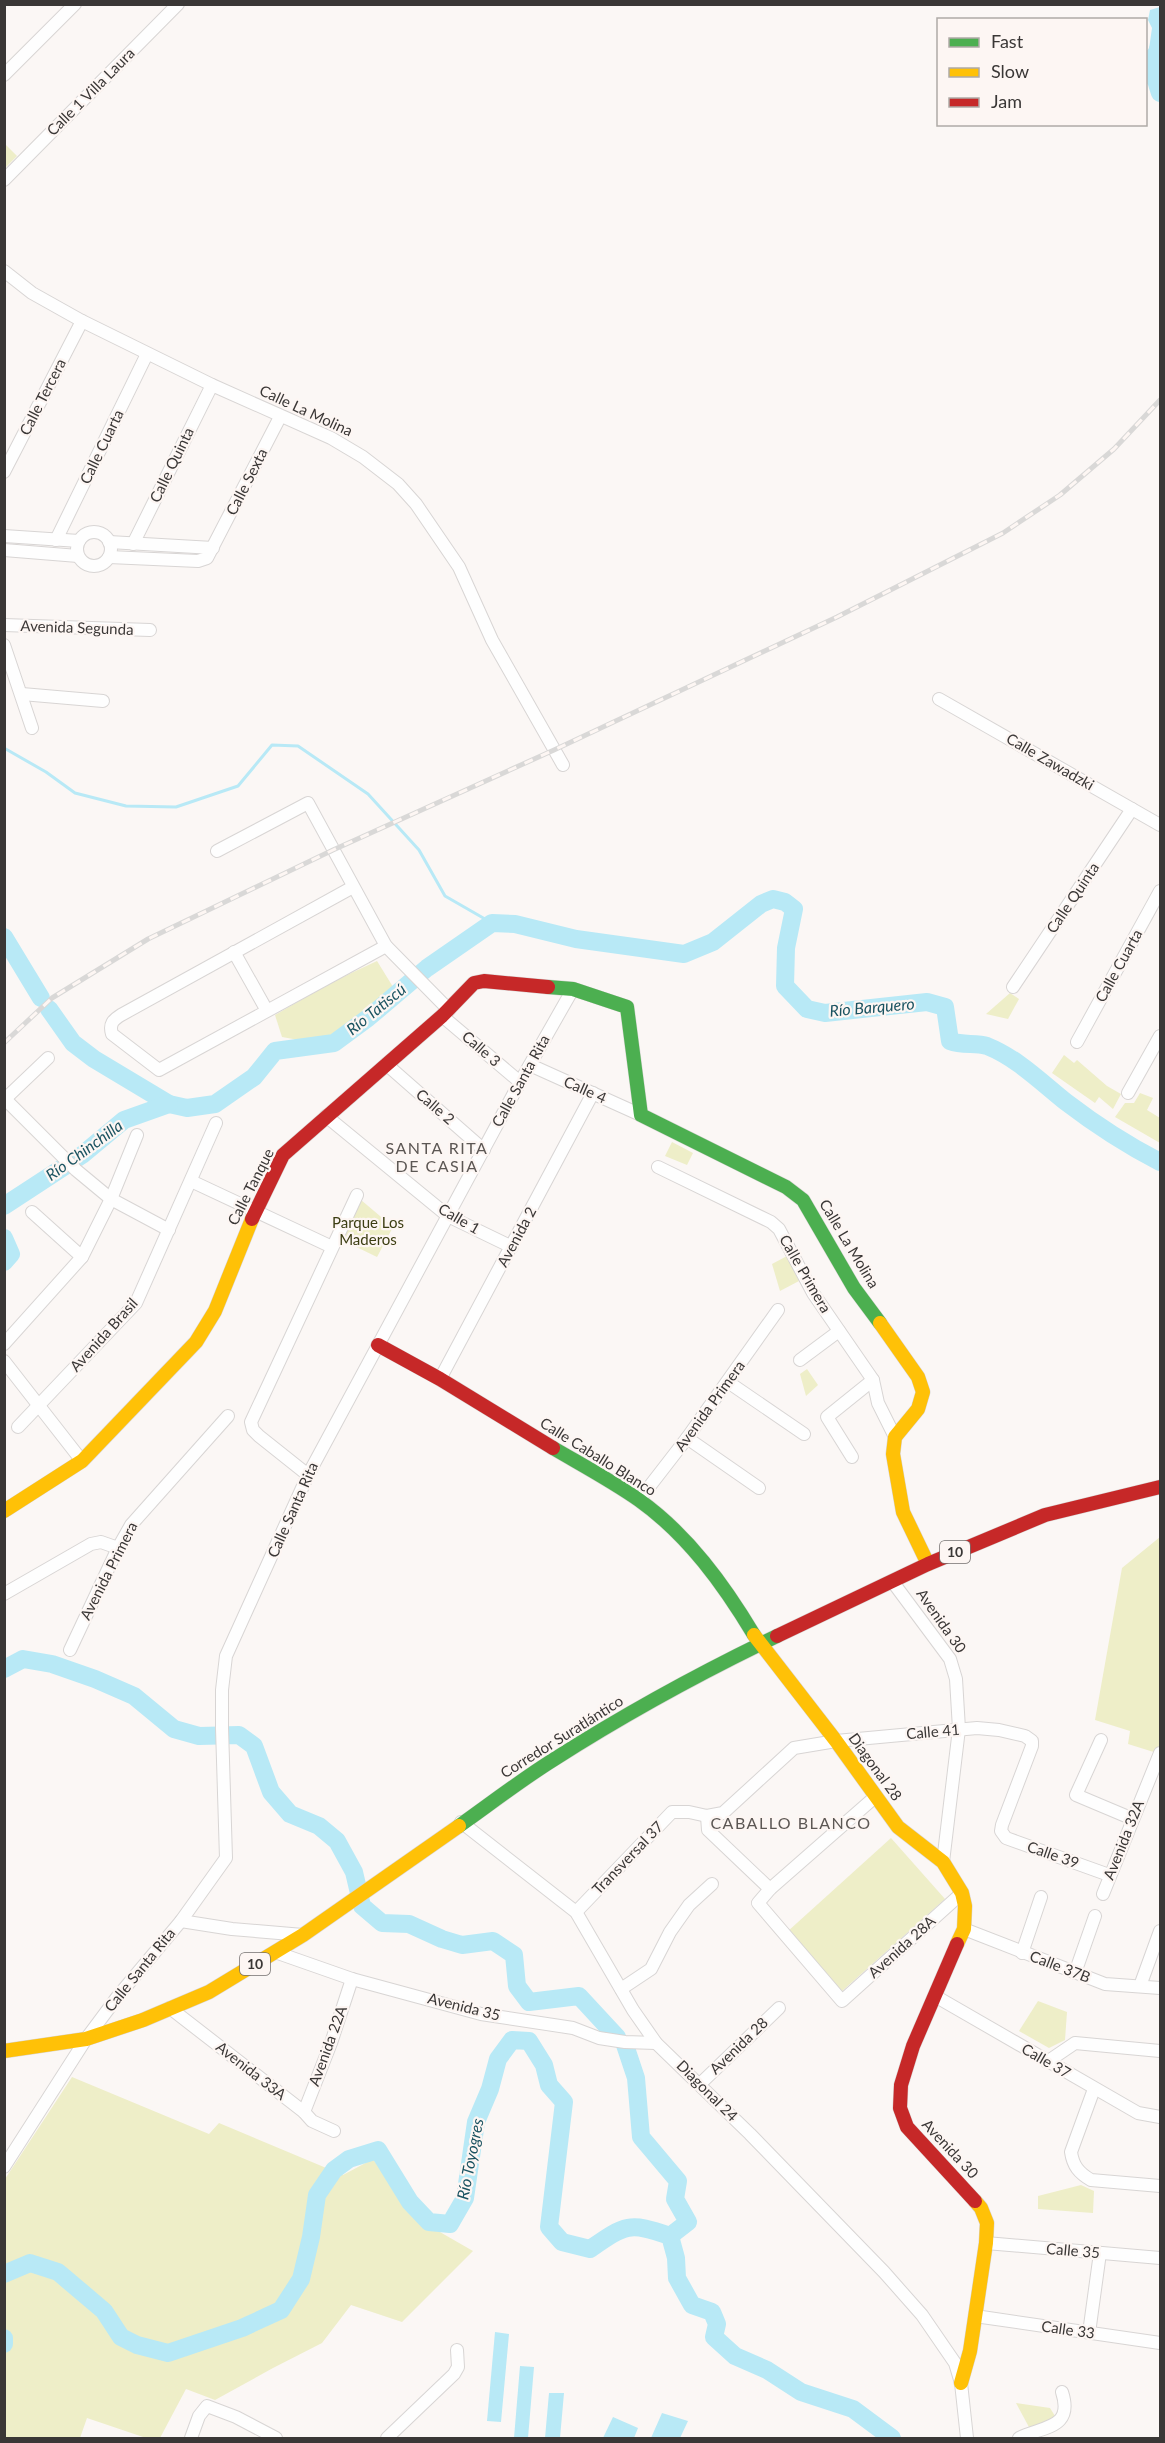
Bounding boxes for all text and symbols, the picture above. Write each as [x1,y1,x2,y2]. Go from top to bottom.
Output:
legend [937,18,1147,126]
text: Fast [991,30,1024,52]
street label: Calle 1 Villa Laura [43,44,138,139]
text: Slow [991,60,1029,82]
text: Jam [991,90,1022,112]
street label: Calle Tercera [15,355,69,438]
street label: Calle La Molina [257,381,356,439]
street label: Calle Cuarta [75,407,127,487]
street label: Calle Quinta [145,424,197,505]
street label: Calle Sexta [222,445,271,518]
street label: Avenida Segunda [20,616,134,638]
street label: Calle Zawadzki [1003,729,1098,793]
street label: Calle Quinta [1042,859,1102,936]
street label: Calle Cuarta [1091,926,1145,1005]
water label: Río Tatiscú [342,979,409,1038]
water label: Río Barquero [829,993,915,1020]
street label: Calle 3 [459,1027,505,1070]
street label: Calle Santa Rita [487,1031,553,1130]
street label: Calle 4 [561,1072,610,1107]
street label: Calle 2 [413,1085,459,1128]
water label: Río Chinchilla [42,1115,126,1184]
district label: SANTA RITA DE CASIA [386,1138,488,1175]
street label: Calle Tanque [223,1145,277,1228]
street label: Calle La Molina [816,1196,883,1291]
street label: Calle 1 [436,1199,483,1237]
street label: Avenida 2 [493,1203,539,1270]
park label: Parque Los Maderos [332,1213,404,1248]
street label: Calle Primera [776,1231,835,1316]
street label: Avenida Brasil [66,1294,141,1375]
street label: Avenida Primera [670,1357,748,1454]
street label: Calle Caballo Blanco [537,1413,660,1499]
street label: Calle Santa Rita [263,1459,321,1560]
street label: Avenida Primera [76,1518,141,1623]
road number: 10 [940,1541,970,1563]
street label: Avenida 30 [913,1585,971,1656]
street label: Corredor Suratlántico [497,1691,626,1781]
street label: Calle 41 [905,1720,960,1742]
street label: Diagonal 28 [845,1729,906,1804]
street label: Avenida 32A [1099,1796,1148,1882]
district label: CABALLO BLANCO [710,1813,872,1832]
street label: Transversal 37 [588,1817,667,1897]
street label: Calle 39 [1025,1837,1082,1871]
street label: Avenida 28A [864,1911,939,1981]
street label: Calle Santa Rita [100,1924,178,2015]
street label: Calle 37B [1028,1946,1093,1986]
road number: 10 [240,1953,270,1975]
street label: Avenida 35 [426,1988,502,2024]
street label: Avenida 22A [304,2002,350,2088]
street label: Avenida 28 [705,2013,771,2077]
street label: Avenida 33A [213,2037,291,2104]
street label: Calle 37 [1019,2039,1075,2082]
street label: Diagonal 24 [673,2056,742,2125]
street label: Avenida 30 [919,2115,983,2182]
water label: Río Toyogres [452,2116,487,2201]
street label: Calle 35 [1046,2239,1101,2261]
street label: Calle 33 [1040,2316,1096,2342]

